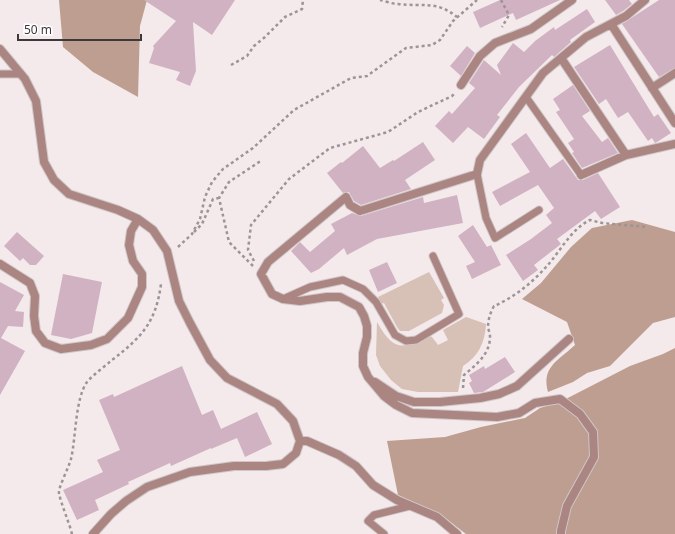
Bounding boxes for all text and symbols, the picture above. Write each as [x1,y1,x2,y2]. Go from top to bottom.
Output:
scale bar [18,16,141,42]
text: 50 m [24,21,52,38]

